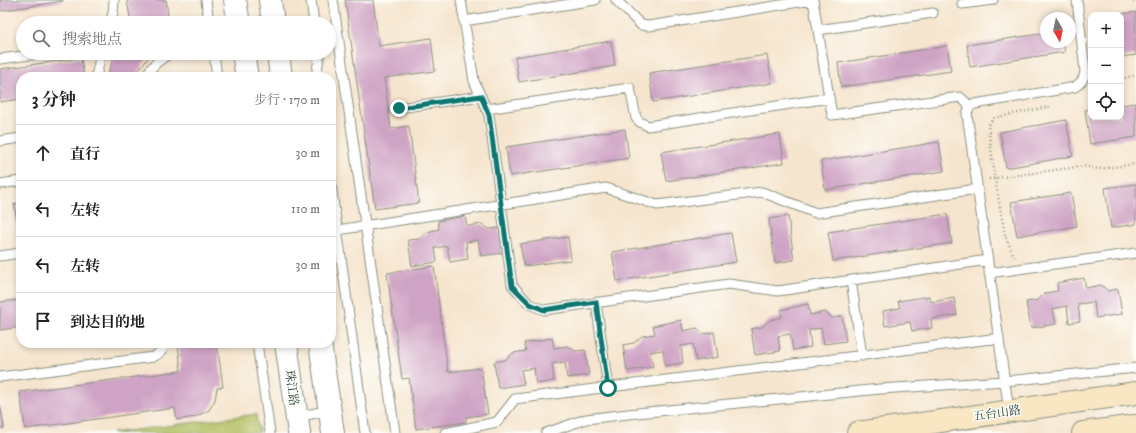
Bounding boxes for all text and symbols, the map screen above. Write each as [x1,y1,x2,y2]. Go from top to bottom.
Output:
north arrow [1040,12,1076,48]
map controls [1088,12,1124,120]
button: + [1088,12,1124,48]
search box [16,16,336,60]
icon: search [30,27,52,49]
text: 搜索地点 [62,30,122,49]
button: − [1088,48,1124,84]
button: locate [1088,84,1124,120]
text: 3 分钟 [32,89,76,111]
text: 步行 · 170 m [254,92,320,108]
route end [390,99,408,117]
icon: ahead [32,142,54,164]
text: 直行 [70,145,100,164]
text: 30 m [296,145,320,161]
icon: left [32,198,54,220]
text: 左转 [70,201,100,220]
text: 110 m [291,201,320,217]
icon: left [32,254,54,276]
text: 左转 [70,257,100,276]
text: 30 m [296,257,320,273]
icon: arrive [32,310,54,332]
text: 到达目的地 [70,313,145,332]
street label: 珠江路 [282,369,301,407]
route start [599,379,617,397]
street label: 五台山路 [972,403,1022,424]

